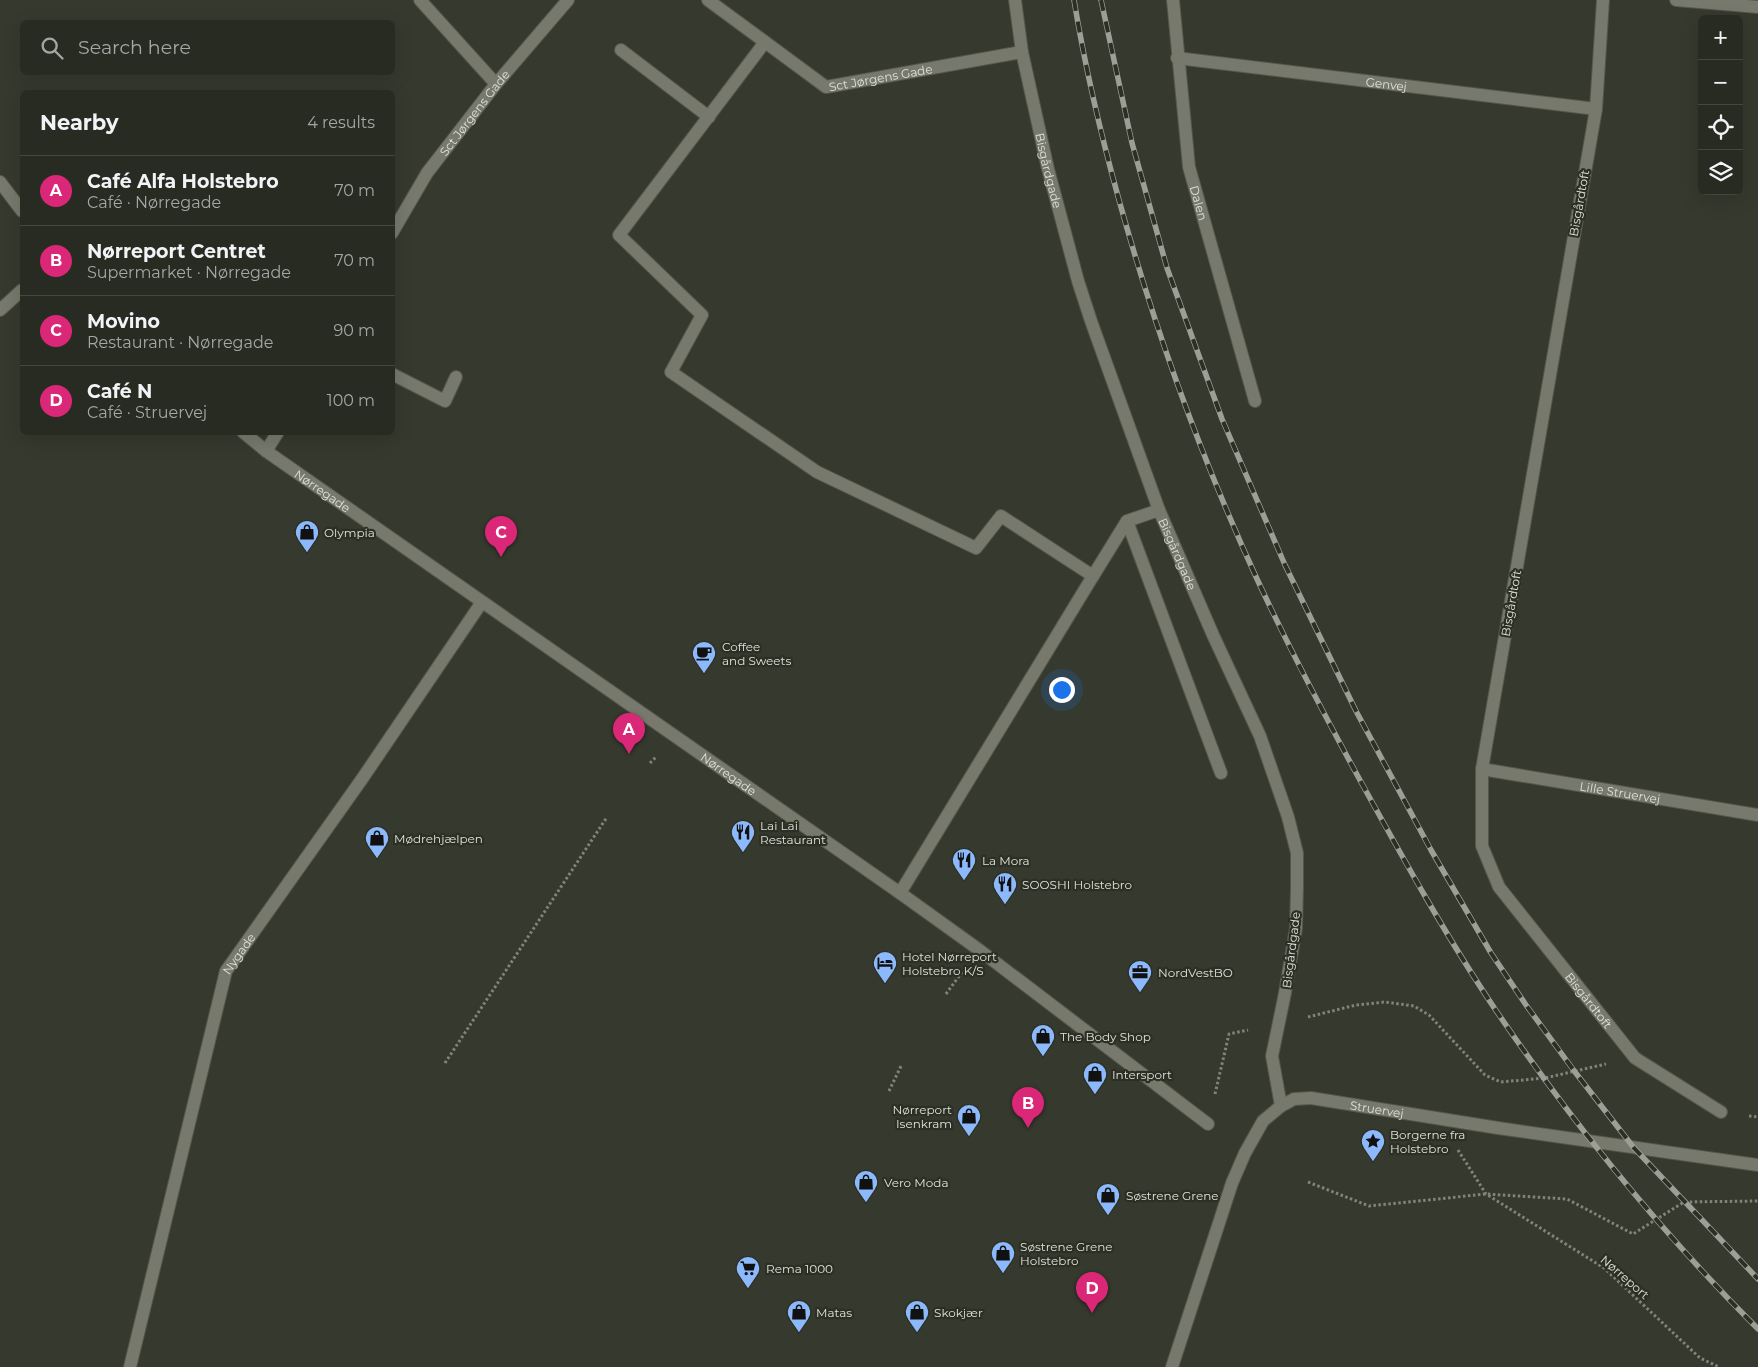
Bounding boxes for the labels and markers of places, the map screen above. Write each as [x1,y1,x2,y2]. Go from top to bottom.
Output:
pin: C [485,516,517,557]
shop icon: Olympia [294,519,320,553]
place label: Olympia [324,525,375,540]
place label: Coffee and Sweets [722,639,791,668]
cafe icon: Coffee and Sweets [691,640,717,674]
pin: A [613,713,645,754]
place label: Lai Lai Restaurant [760,818,826,847]
restaurant icon: Lai Lai Restaurant [730,819,756,853]
shop icon: Mødrehjælpen [364,825,390,859]
place label: Mødrehjælpen [394,831,483,846]
restaurant icon: La Mora [951,847,977,881]
place label: La Mora [982,853,1030,868]
restaurant icon: SOOSHI Holstebro [992,871,1018,905]
place label: SOOSHI Holstebro [1022,877,1132,892]
place label: Hotel Nørreport Holstebro K/S [902,949,997,978]
hotel icon: Hotel Nørreport Holstebro K/S [872,950,898,984]
office icon: NordVestBO [1127,959,1153,993]
place label: NordVestBO [1158,965,1233,980]
shop icon: The Body Shop [1030,1023,1056,1057]
place label: The Body Shop [1060,1029,1151,1044]
shop icon: Intersport [1082,1061,1108,1095]
place label: Intersport [1112,1067,1172,1082]
pin: B [1012,1087,1044,1128]
place label: Nørreport Isenkram [893,1102,952,1131]
shop icon: Nørreport Isenkram [956,1103,982,1137]
place label: Borgerne fra Holstebro [1390,1127,1465,1156]
place icon: Borgerne fra Holstebro [1360,1128,1386,1162]
shop icon: Vero Moda [853,1169,879,1203]
place label: Vero Moda [884,1175,949,1190]
shop icon: Søstrene Grene [1095,1182,1121,1216]
place label: Søstrene Grene [1126,1188,1219,1203]
place label: Søstrene Grene Holstebro [1020,1239,1113,1268]
shop icon: Søstrene Grene Holstebro [990,1240,1016,1274]
supermarket icon: Rema 1000 [735,1255,761,1289]
place label: Rema 1000 [766,1261,833,1276]
pin: D [1076,1272,1108,1313]
shop icon: Matas [786,1299,812,1333]
shop icon: Skokjær [904,1299,930,1333]
place label: Matas [816,1305,852,1320]
place label: Skokjær [934,1305,983,1320]

